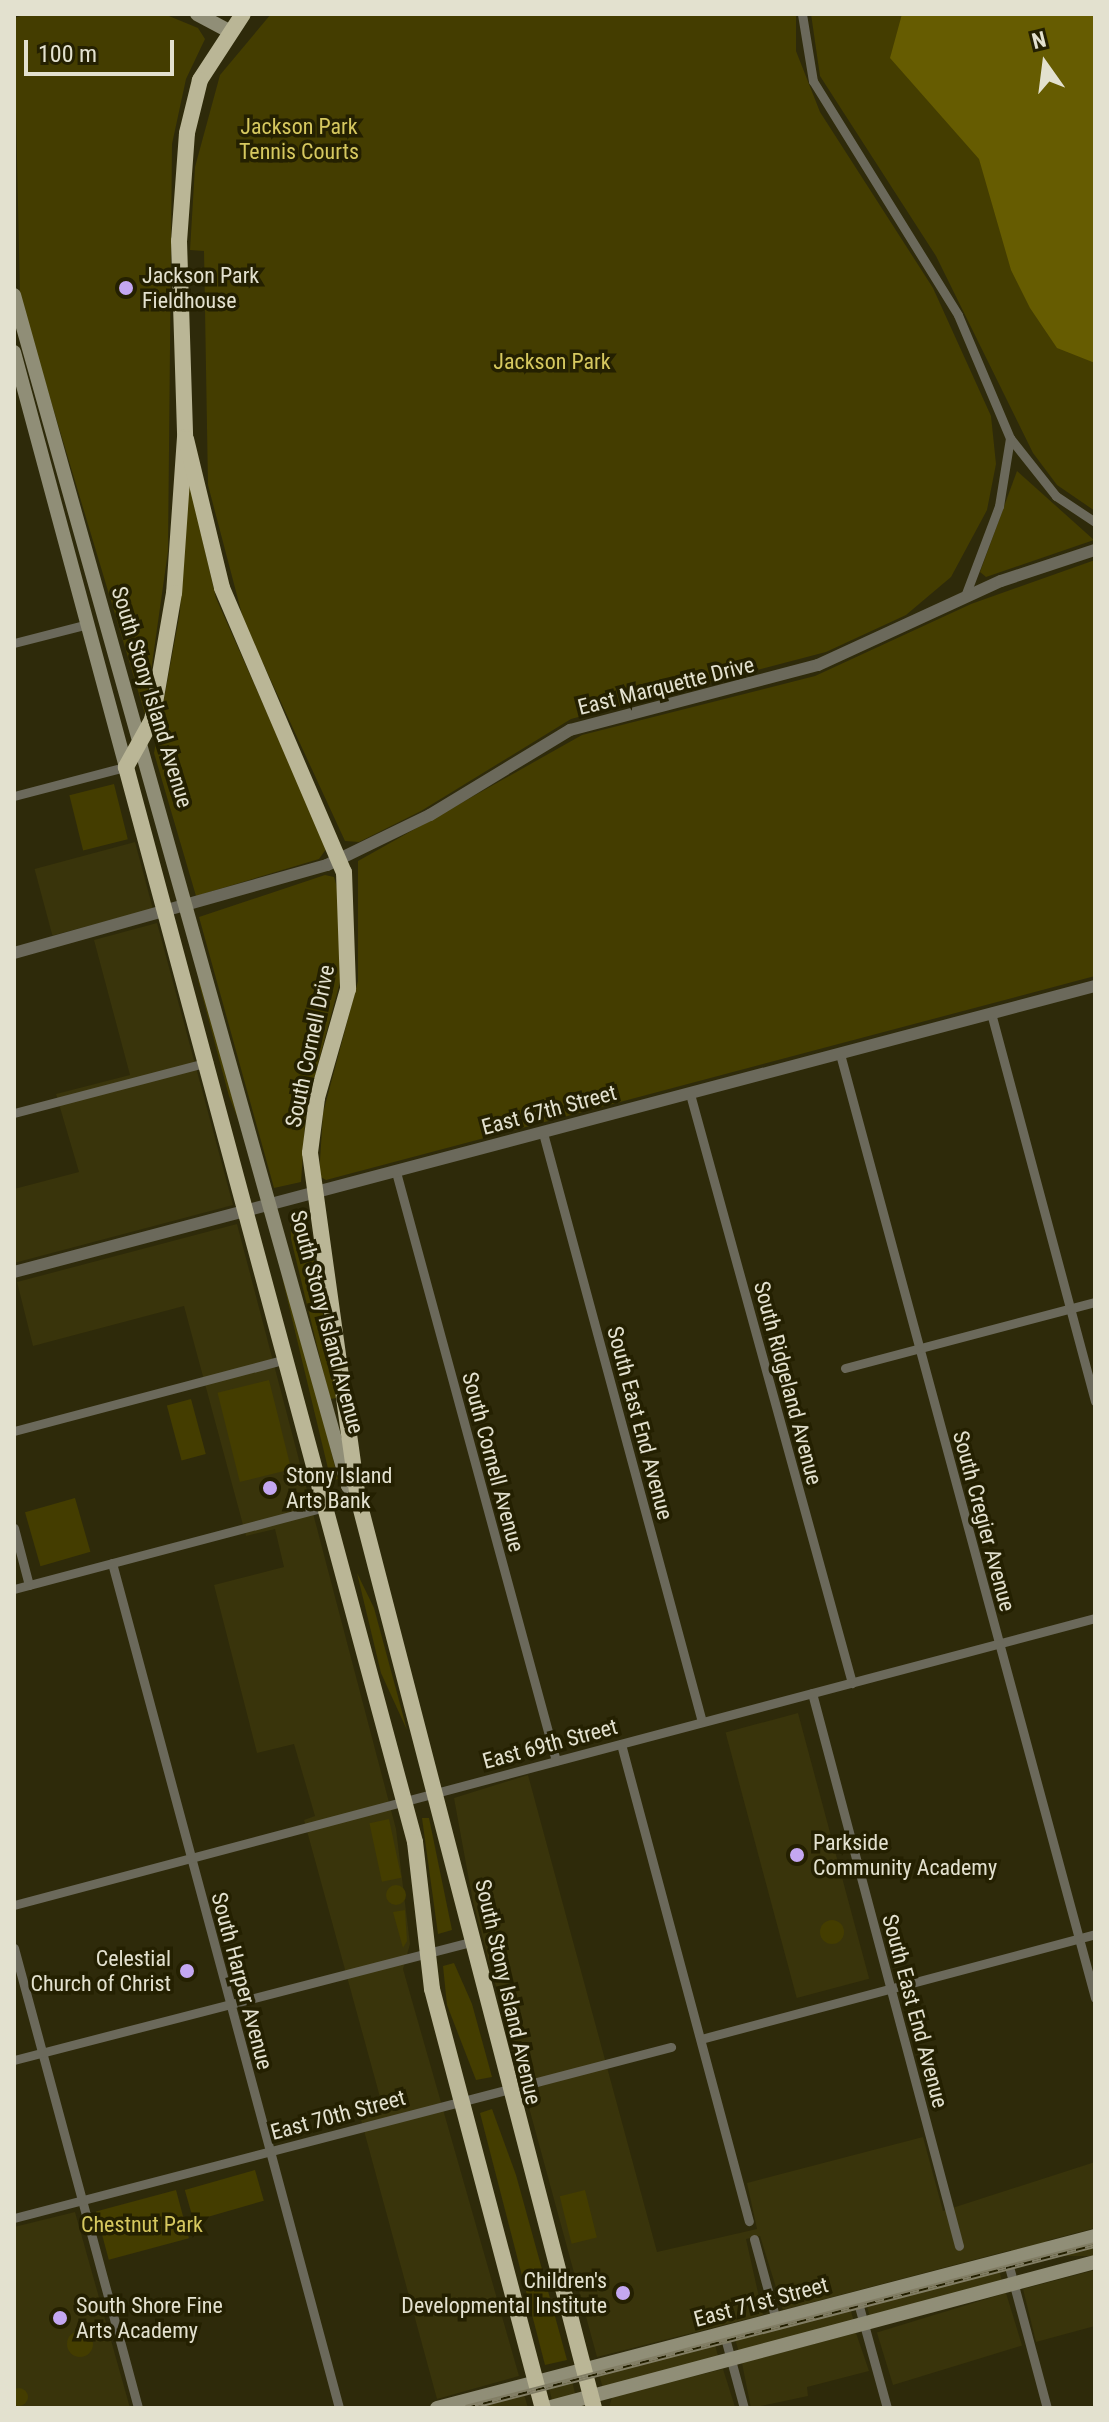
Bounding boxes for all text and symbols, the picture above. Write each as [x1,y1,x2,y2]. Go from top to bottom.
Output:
scale bar [28,24,178,74]
north arrow [1005,24,1085,104]
text: N [1029,26,1049,54]
text: 100 m [38,40,97,68]
park label: Jackson Park Tennis Courts [239,113,359,164]
place label: Jackson Park Fieldhouse [142,262,259,314]
marker: Jackson Park Fieldhouse [117,279,135,297]
park label: Jackson Park [493,349,611,375]
street label: South Stony Island Avenue [106,583,198,811]
street label: East Marquette Drive [575,651,757,721]
street label: South Cornell Drive [280,962,340,1130]
street label: East 67th Street [479,1079,619,1141]
street label: South Stony Island Avenue [284,1208,370,1436]
street label: South Ridgeland Avenue [748,1278,828,1488]
street label: South East End Avenue [601,1323,679,1523]
street label: South Cornell Avenue [456,1369,530,1555]
street label: South Cregier Avenue [947,1428,1021,1614]
place label: Stony Island Arts Bank [286,1462,392,1514]
marker: Stony Island Arts Bank [261,1479,279,1497]
street label: East 69th Street [480,1713,620,1775]
place label: Parkside Community Academy [813,1829,997,1880]
marker: Parkside Community Academy [788,1846,806,1864]
street label: South Stony Island Avenue [469,1877,547,2107]
street label: South Harper Avenue [206,1889,278,2073]
street label: South East End Avenue [876,1911,954,2111]
place label: Celestial Church of Christ [30,1945,171,1996]
marker: Celestial Church of Christ [178,1962,196,1980]
street label: East 70th Street [268,2084,408,2146]
park label: Chestnut Park [81,2212,203,2238]
place label: Children's Developmental Institute [401,2267,607,2318]
street label: East 71st Street [691,2271,831,2333]
marker: Children's Developmental Institute [614,2284,632,2302]
place label: South Shore Fine Arts Academy [76,2292,223,2344]
marker: South Shore Fine Arts Academy [51,2309,69,2327]

